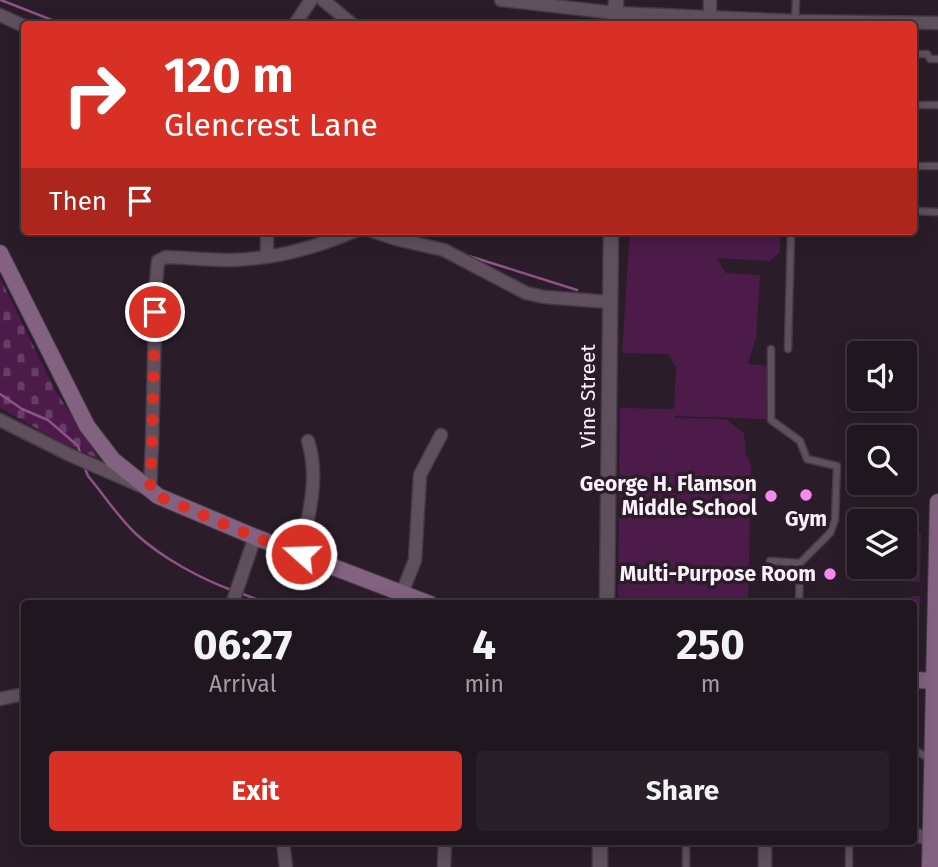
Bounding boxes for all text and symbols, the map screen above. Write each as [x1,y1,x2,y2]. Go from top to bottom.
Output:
text: 120 m [164,46,294,105]
icon: right [49,49,140,140]
text: Glencrest Lane [164,106,378,144]
icon: arrive [121,182,159,220]
text: Then [49,186,107,217]
pin [125,282,185,342]
icon: arrive [136,293,174,331]
map controls [847,341,917,579]
button: sound [847,341,917,411]
street label: Vine Street [575,344,601,448]
button: search [847,425,917,495]
place label: George H. Flamson Middle School [580,471,758,521]
marker: Gym [798,487,814,503]
marker: George H. Flamson Middle School [763,488,779,504]
place label: Gym [785,506,827,532]
button: layers [847,509,917,579]
position arrow [264,517,338,591]
place label: Multi-Purpose Room [620,561,816,587]
marker: Multi-Purpose Room [822,566,838,582]
text: 06:27 [193,620,292,670]
text: 4 [472,620,496,670]
text: 250 [676,620,745,670]
text: Arrival [209,670,276,698]
text: min [464,670,504,698]
text: m [701,670,720,698]
button: Exit [49,751,462,831]
button: Share [476,751,889,831]

